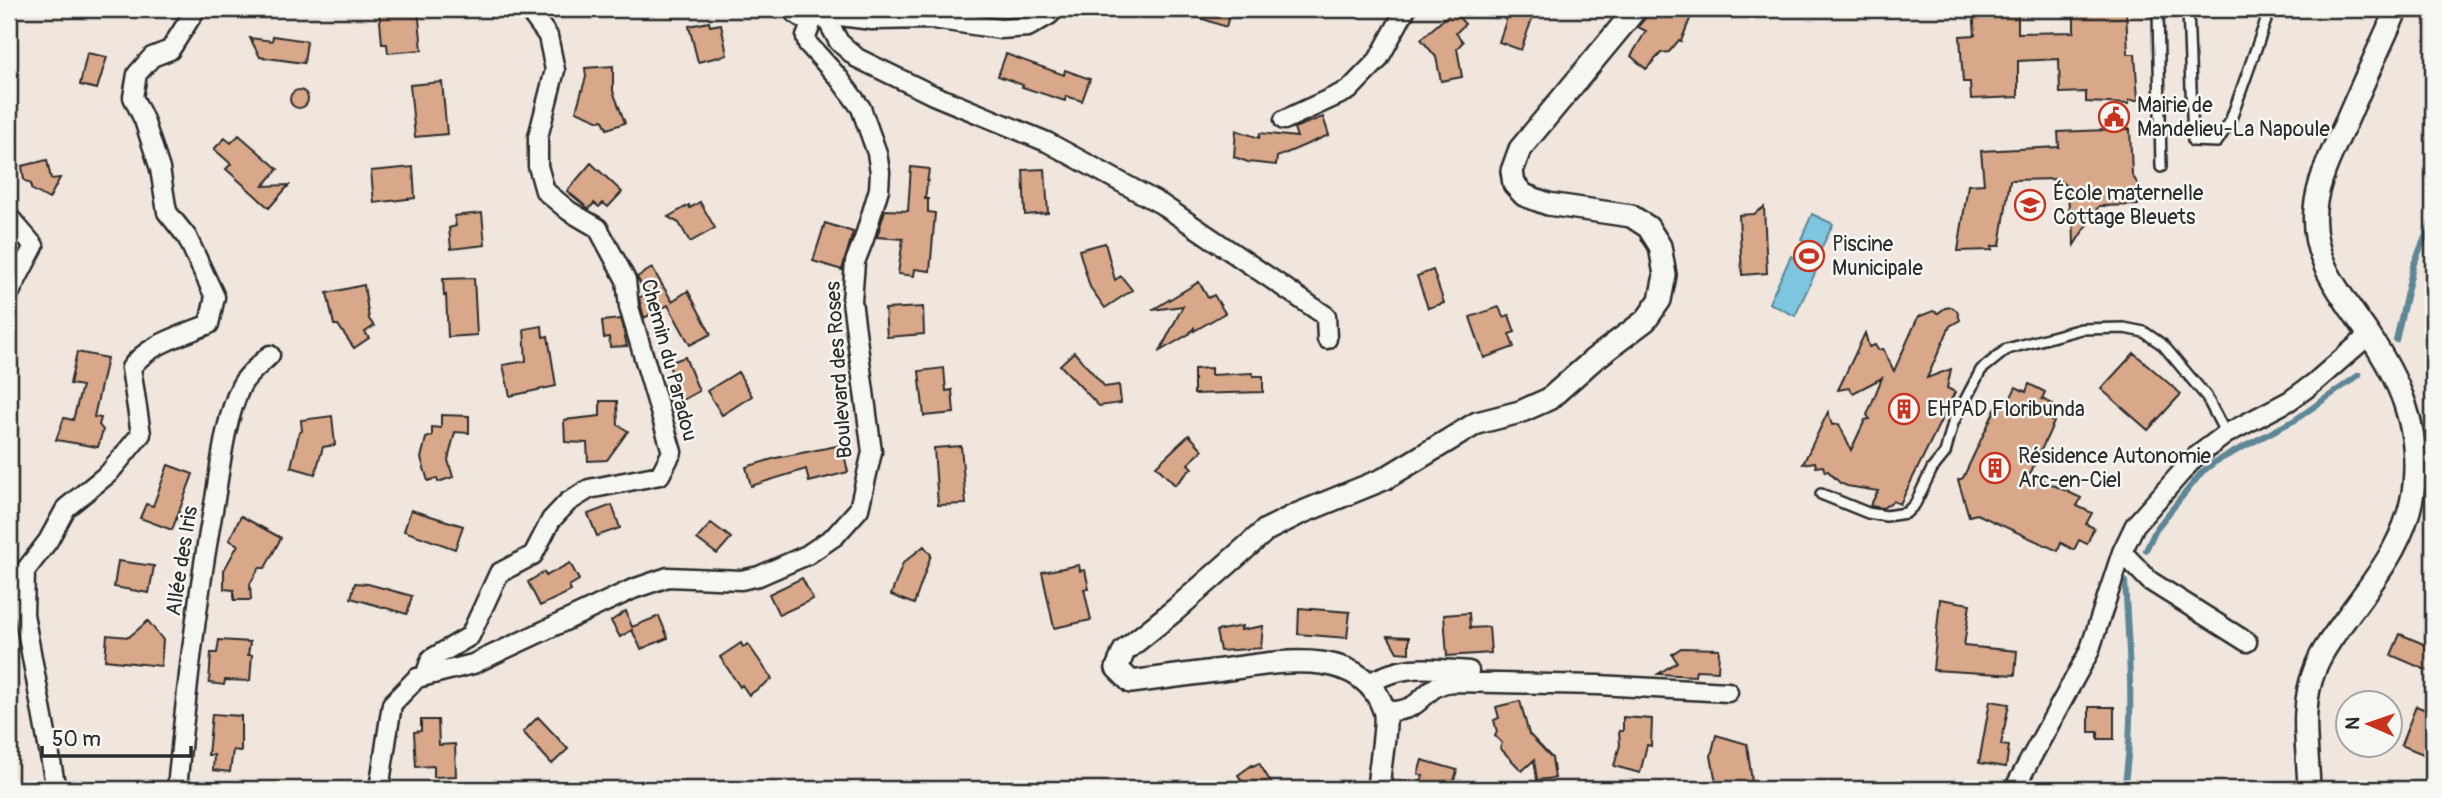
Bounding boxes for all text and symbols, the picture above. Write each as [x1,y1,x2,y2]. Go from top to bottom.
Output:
place label: Mairie de Mandelieu-La Napoule [2137,92,2330,143]
public building icon: Mairie de Mandelieu-La Napoule [2097,100,2131,134]
place label: École maternelle Cottage Bleuets [2053,180,2204,231]
school or university icon: École maternelle Cottage Bleuets [2013,188,2047,222]
place label: Piscine Municipale [1832,231,1923,282]
sports icon: Piscine Municipale [1792,239,1826,273]
street label: Chemin du Paradou [634,276,704,444]
street label: Boulevard des Roses [819,280,859,460]
building icon: EHPAD Floribunda [1887,392,1921,426]
place label: EHPAD Floribunda [1927,396,2085,423]
place label: Résidence Autonomie Arc-en-Ciel [2018,443,2212,494]
building icon: Résidence Autonomie Arc-en-Ciel [1978,451,2012,485]
street label: Allée des Iris [160,503,204,618]
north arrow [2334,690,2404,760]
scale bar [42,714,191,758]
text: N [2341,716,2365,730]
text: 50 m [52,726,101,753]

